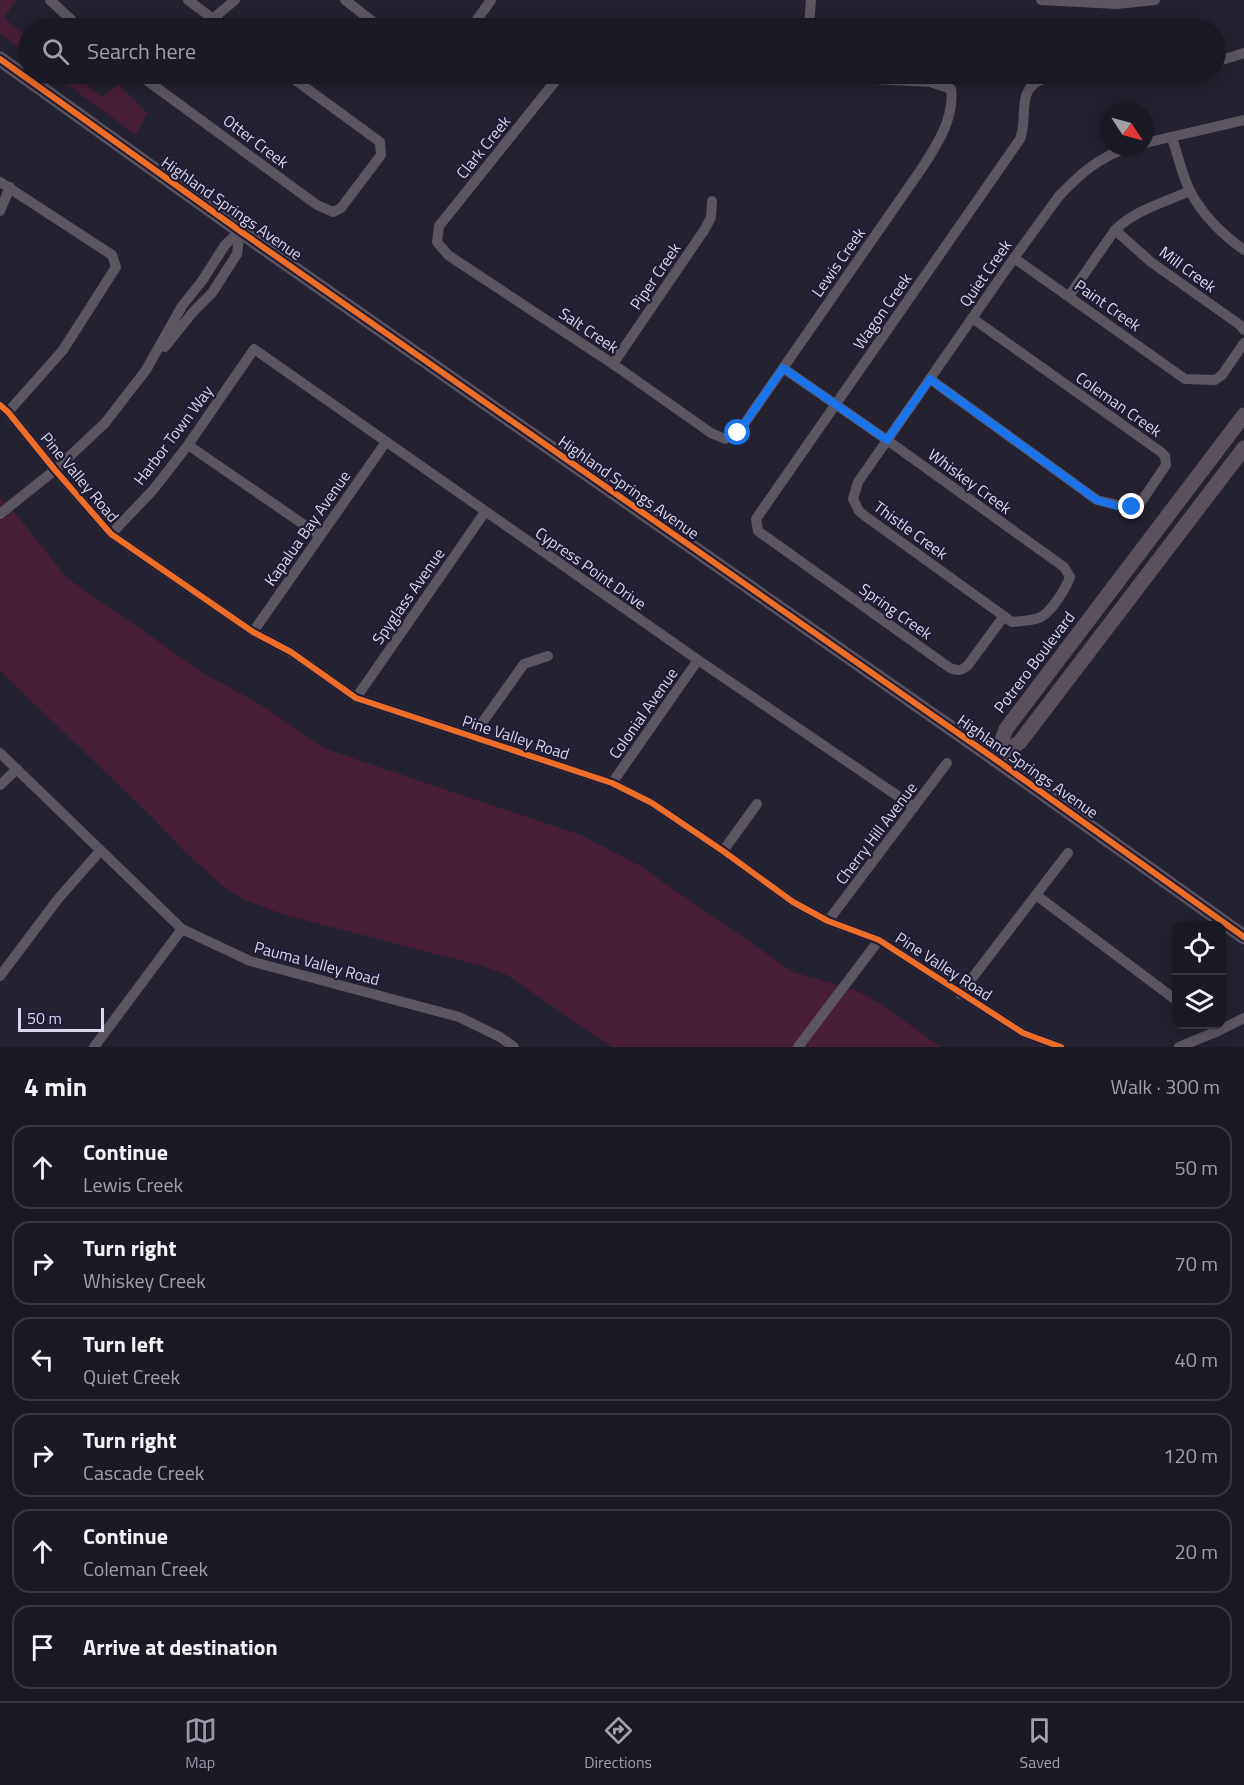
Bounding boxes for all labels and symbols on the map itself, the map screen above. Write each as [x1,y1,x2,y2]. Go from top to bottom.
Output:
north arrow [1100,102,1154,156]
street label: Otter Creek [218,108,294,174]
street label: Clark Creek [450,110,516,184]
street label: Highland Springs Avenue [157,150,307,266]
street label: Lewis Creek [805,222,871,302]
street label: Quiet Creek [953,234,1017,312]
street label: Piper Creek [624,237,686,314]
street label: Mill Creek [1154,240,1222,298]
street label: Wagon Creek [847,268,917,354]
street label: Paint Creek [1070,273,1146,337]
street label: Salt Creek [554,301,624,359]
street label: Coleman Creek [1071,365,1167,443]
street label: Harbor Town Way [127,380,219,490]
route start [724,419,750,445]
street label: Pine Valley Road [35,427,125,527]
street label: Highland Springs Avenue [554,429,704,545]
street label: Whiskey Creek [923,442,1017,520]
street label: Kapalua Bay Avenue [258,465,356,591]
route end [1118,493,1144,519]
street label: Thistle Creek [869,495,953,565]
street label: Cypress Point Drive [531,521,651,615]
street label: Spyglass Avenue [366,543,450,649]
street label: Spring Creek [855,577,938,645]
street label: Potrero Boulevard [988,606,1080,718]
street label: Colonial Avenue [603,662,683,764]
street label: Pine Valley Road [459,708,573,766]
street label: Highland Springs Avenue [953,708,1103,824]
street label: Cherry Hill Avenue [829,777,923,889]
street label: Pine Valley Road [891,926,997,1006]
street label: Pauma Valley Road [252,935,382,991]
scale bar [18,1005,104,1032]

